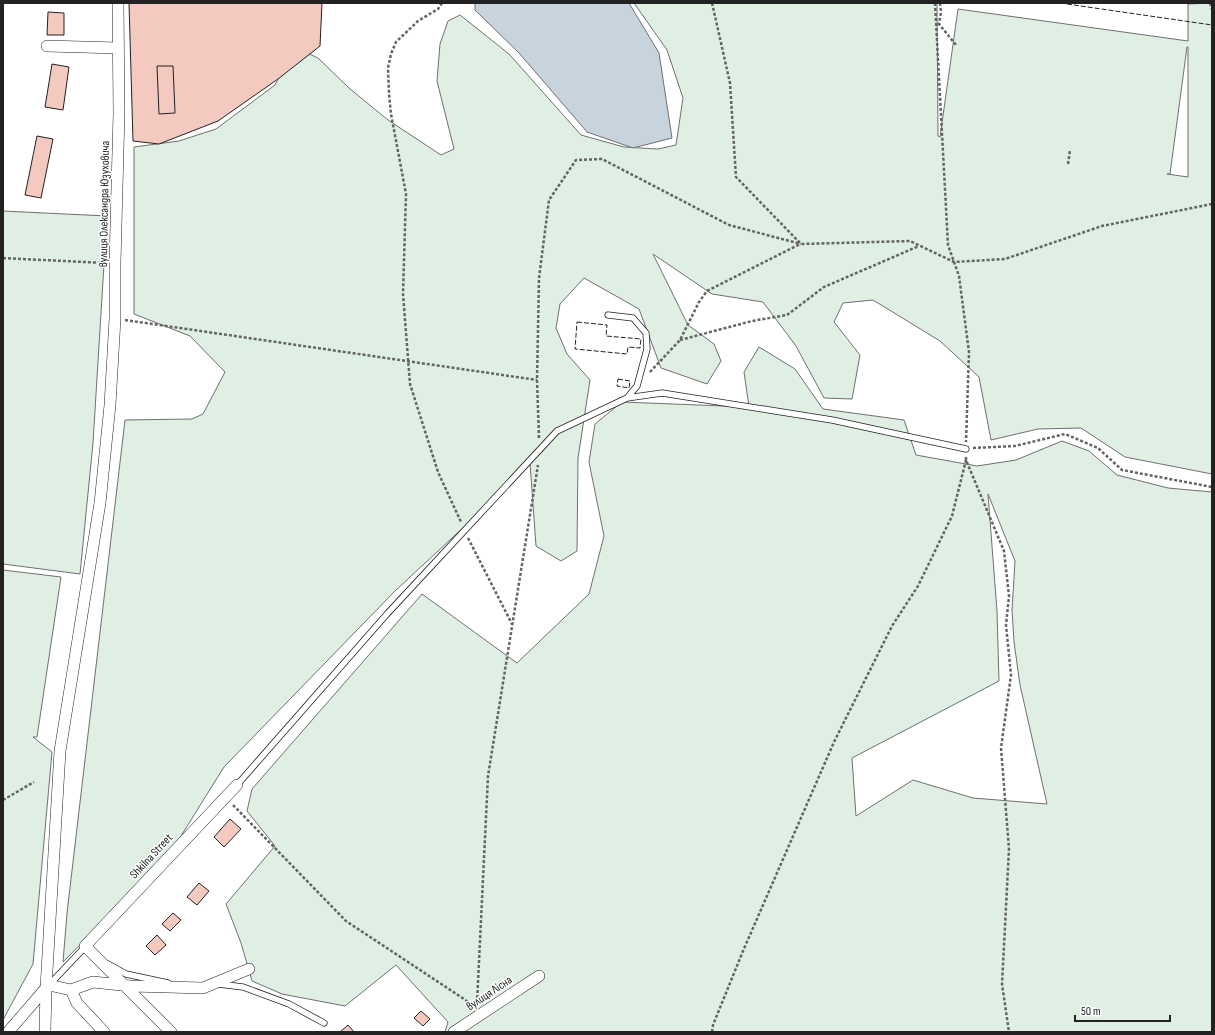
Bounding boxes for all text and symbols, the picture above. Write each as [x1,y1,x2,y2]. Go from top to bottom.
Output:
street label: вулиця Олександра Юзуховича [96,140,113,267]
street label: Shkilna Street [127,830,176,882]
street label: вулиця Лісна [464,972,515,1014]
scale bar [1075,997,1170,1023]
text: 50 m [1081,1004,1101,1019]

